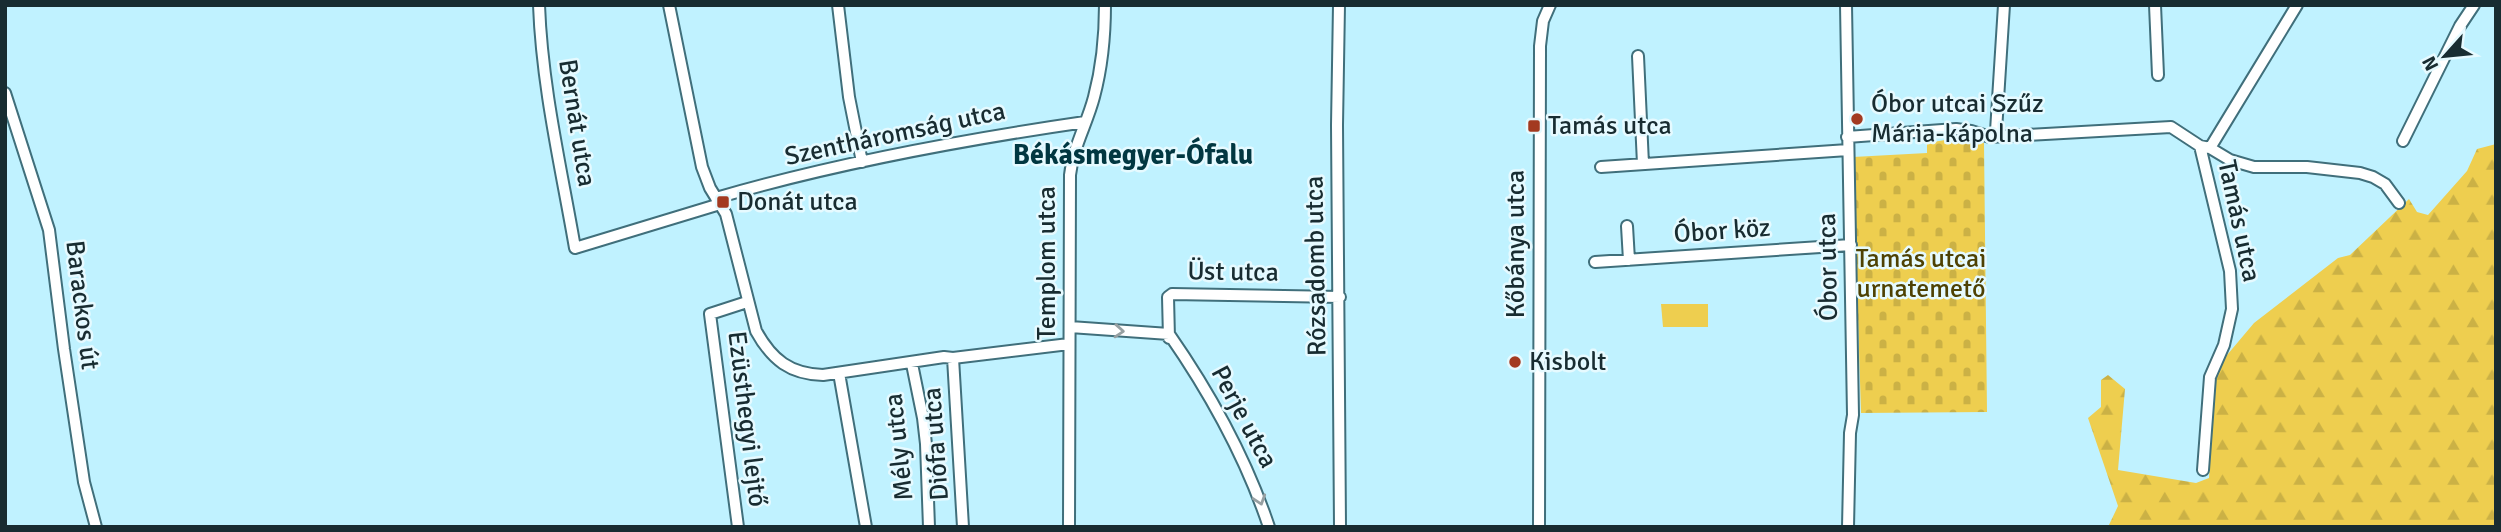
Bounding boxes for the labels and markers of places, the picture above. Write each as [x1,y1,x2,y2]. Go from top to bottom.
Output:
place label: Óbor utcai Szűz Mária-kápolna [1871,88,2044,150]
place label: Tamás utca [1548,110,1672,142]
marker: Óbor utcai Szűz Mária-kápolna [1849,111,1865,127]
marker: Tamás utca [1526,118,1542,134]
place label: Donát utca [737,186,858,218]
marker: Donát utca [715,194,731,210]
place label: Kisbolt [1529,346,1606,378]
marker: Kisbolt [1507,354,1523,370]

